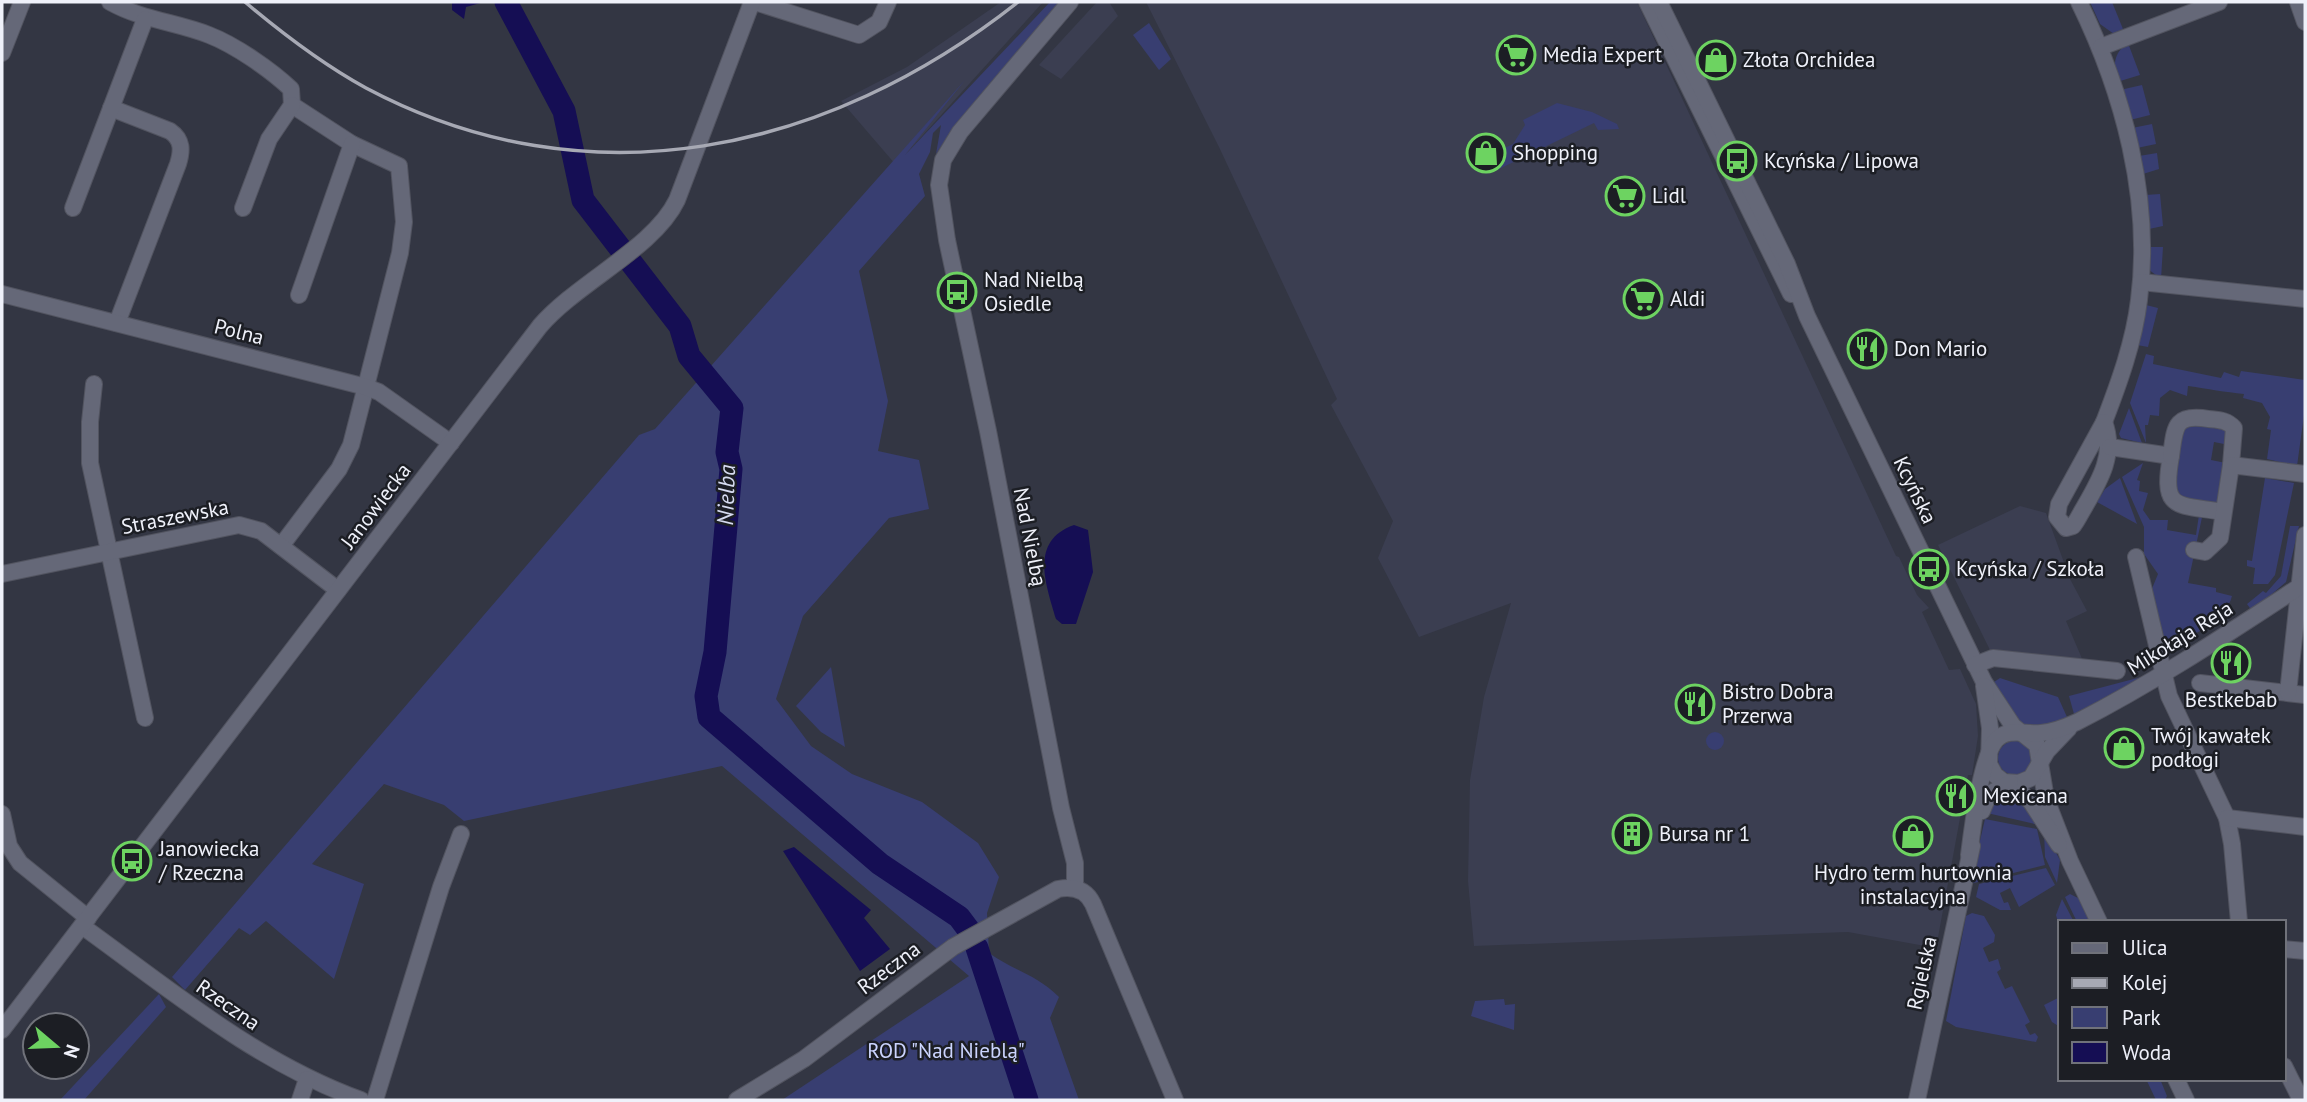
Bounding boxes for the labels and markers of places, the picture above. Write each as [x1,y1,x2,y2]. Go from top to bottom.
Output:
supermarket icon: Media Expert [1495,34,1537,76]
shop icon: Złota Orchidea [1695,39,1737,81]
place label: Media Expert [1543,41,1662,68]
place label: Złota Orchidea [1743,46,1875,73]
shop icon: Shopping [1465,132,1507,174]
place label: Shopping [1513,139,1598,166]
bus stop icon: Kcyńska / Lipowa [1716,140,1758,182]
place label: Kcyńska / Lipowa [1764,147,1919,174]
supermarket icon: Lidl [1604,175,1646,217]
place label: Lidl [1652,182,1686,209]
place label: Nad Nielbą Osiedle [984,266,1084,317]
bus stop icon: Nad Nielbą Osiedle [936,271,978,313]
supermarket icon: Aldi [1622,278,1664,320]
place label: Aldi [1670,285,1705,312]
restaurant icon: Don Mario [1846,328,1888,370]
place label: Don Mario [1894,335,1987,362]
bus stop icon: Kcyńska / Szkoła [1908,548,1950,590]
place label: Kcyńska / Szkoła [1956,555,2104,582]
restaurant icon: Bestkebab [2210,642,2252,684]
place label: Bistro Dobra Przerwa [1722,678,1834,729]
restaurant icon: Bistro Dobra Przerwa [1674,683,1716,725]
place label: Bestkebab [2185,686,2277,713]
place label: Twój kawałek podłogi [2151,722,2271,773]
shop icon: Twój kawałek podłogi [2103,727,2145,769]
restaurant icon: Mexicana [1935,775,1977,817]
place label: Mexicana [1983,782,2068,809]
building icon: Bursa nr 1 [1611,813,1653,855]
shop icon: Hydro term hurtownia instalacyjna [1892,815,1934,857]
place label: Bursa nr 1 [1659,820,1750,847]
place label: Janowiecka / Rzeczna [158,835,260,886]
bus stop icon: Janowiecka / Rzeczna [111,840,153,882]
place label: Hydro term hurtownia instalacyjna [1814,859,2012,910]

